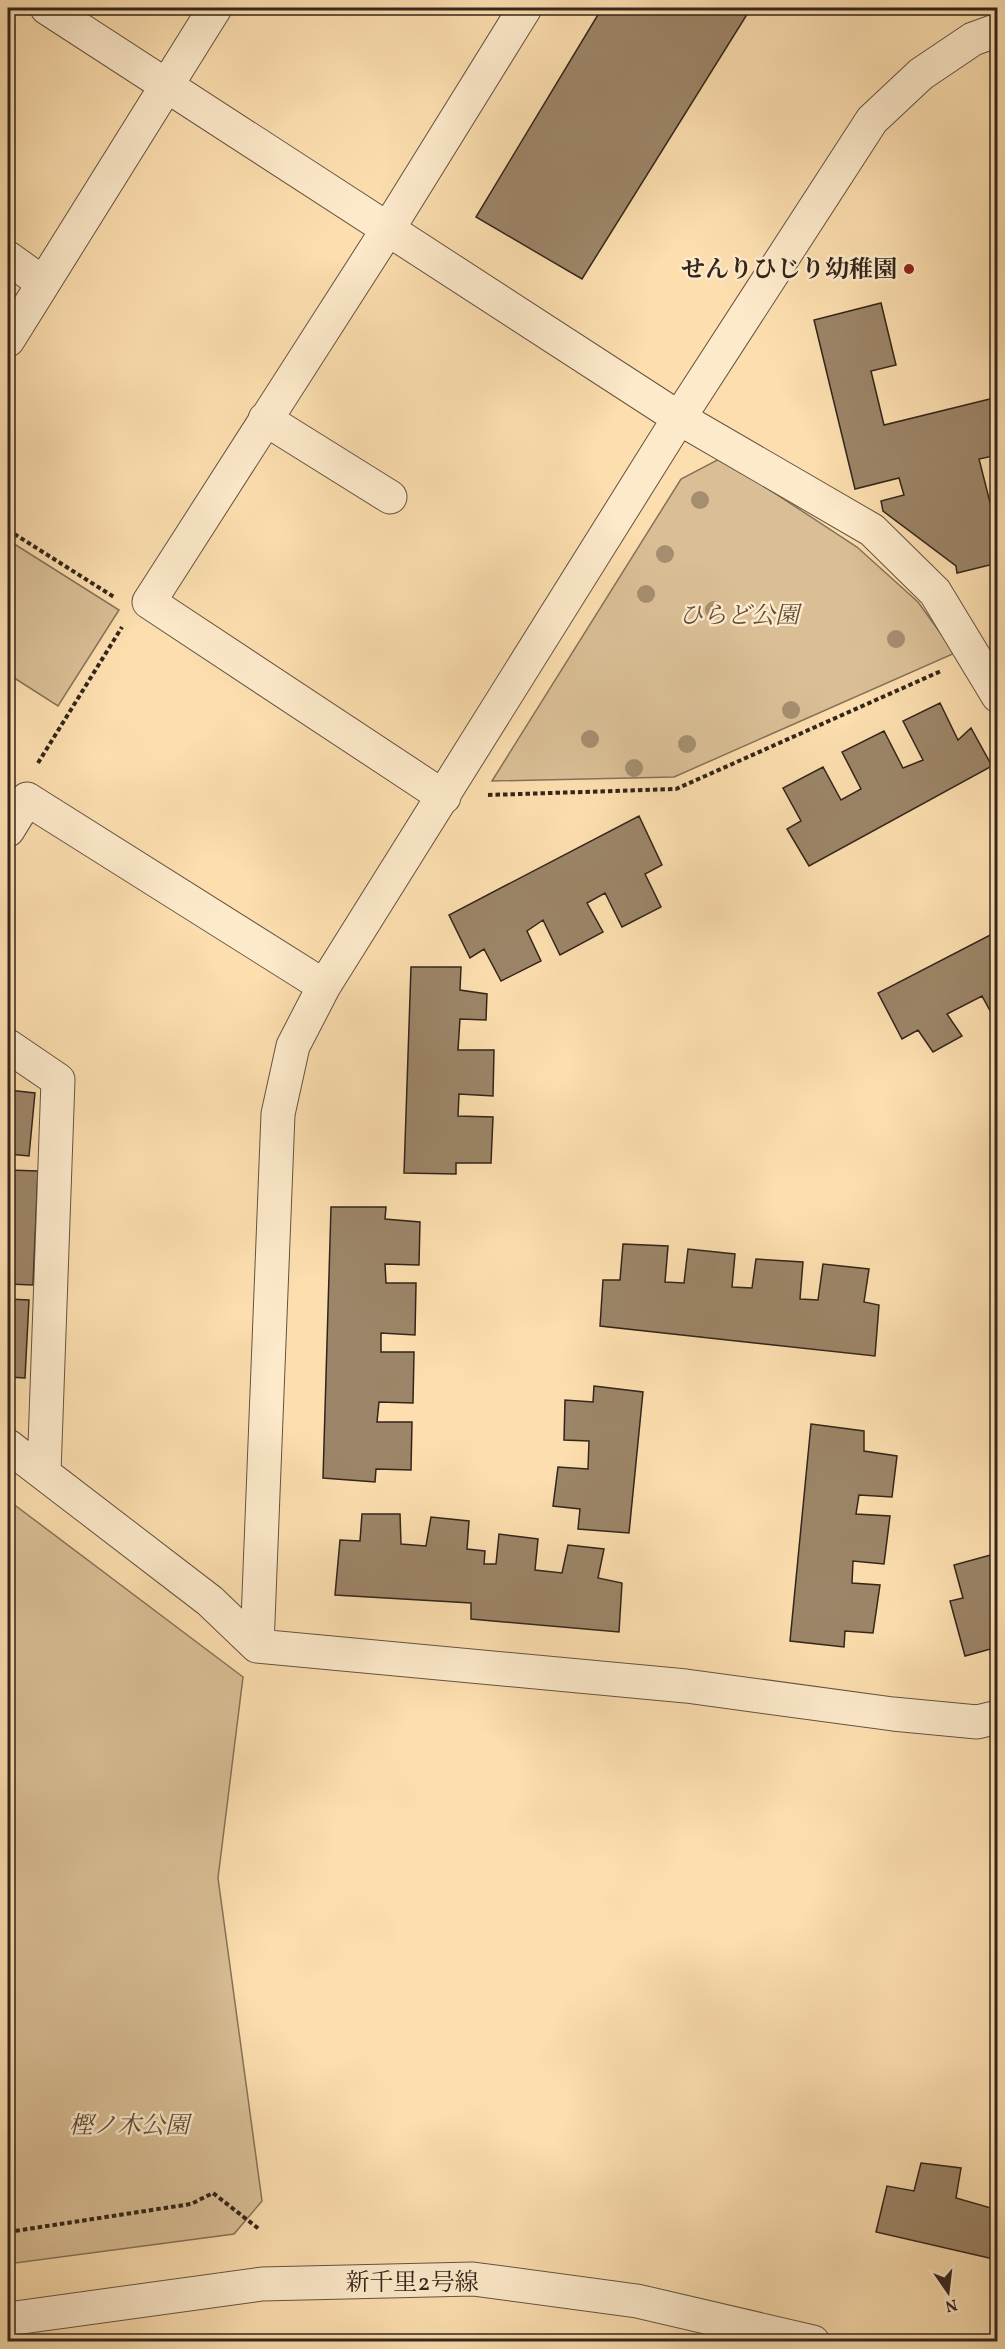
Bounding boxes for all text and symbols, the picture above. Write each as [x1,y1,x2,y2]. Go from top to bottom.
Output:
place label: せんりひじり幼稚園 [681,254,897,288]
marker: せんりひじり幼稚園 [902,262,916,276]
park label: ひらど公園 [679,600,803,634]
park label: 樫ノ木公園 [69,2110,193,2144]
north arrow [918,2262,978,2322]
street label: 新千里2号線 [346,2267,478,2301]
text: N [942,2293,959,2317]

